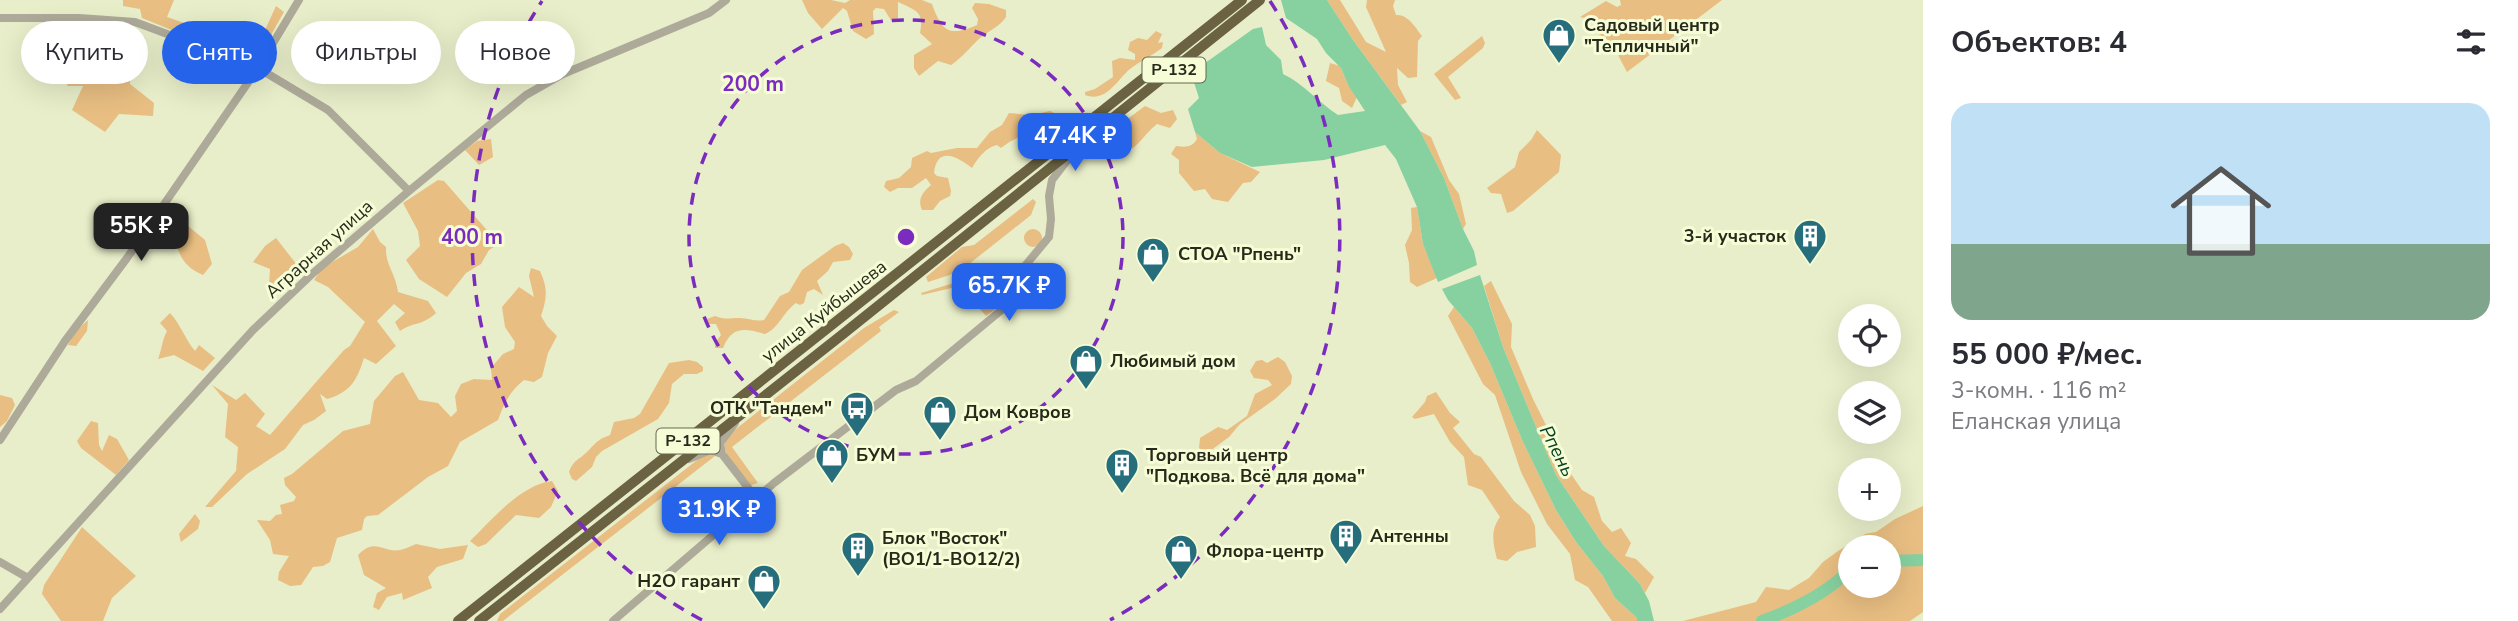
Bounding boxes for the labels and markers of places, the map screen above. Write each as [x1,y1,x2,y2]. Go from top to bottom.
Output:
place label: Садовый центр "Тепличный" [1584,13,1720,58]
shop icon: Садовый центр "Тепличный" [1540,16,1578,65]
pin: 47.4K ₽ [1010,114,1140,173]
pin: 55K ₽ [92,204,190,263]
building icon: 3-й участок [1791,217,1829,266]
place label: 3-й участок [1684,224,1787,248]
centre of rings [894,225,918,249]
shop icon: СТОА "Рпень" [1134,235,1172,284]
place label: СТОА "Рпень" [1178,242,1301,266]
pin: 65.7K ₽ [944,264,1074,323]
shop icon: Любимый дом [1067,342,1105,391]
place label: Любимый дом [1110,349,1236,373]
bus stop icon: ОТК "Тандем" [838,389,876,438]
shop icon: Дом Ковров [921,393,959,442]
place label: ОТК "Тандем" [710,396,832,420]
place label: Дом Ковров [964,400,1071,424]
shop icon: БУМ [813,436,851,485]
place label: БУМ [856,443,896,467]
place label: Торговый центр "Подкова. Всё для дома" [1146,443,1365,488]
building icon: Торговый центр "Подкова. Всё для дома" [1103,446,1141,495]
pin: 31.9K ₽ [654,488,784,547]
building icon: Антенны [1327,517,1365,566]
place label: Антенны [1370,524,1449,548]
place label: Блок "Восток" (ВО1/1-ВО12/2) [882,526,1021,571]
building icon: Блок "Восток" (ВО1/1-ВО12/2) [839,529,877,578]
shop icon: Флора-центр [1162,532,1200,581]
place label: Флора-центр [1206,539,1324,563]
shop icon: H2O гарант [745,562,783,611]
place label: H2O гарант [637,569,740,593]

